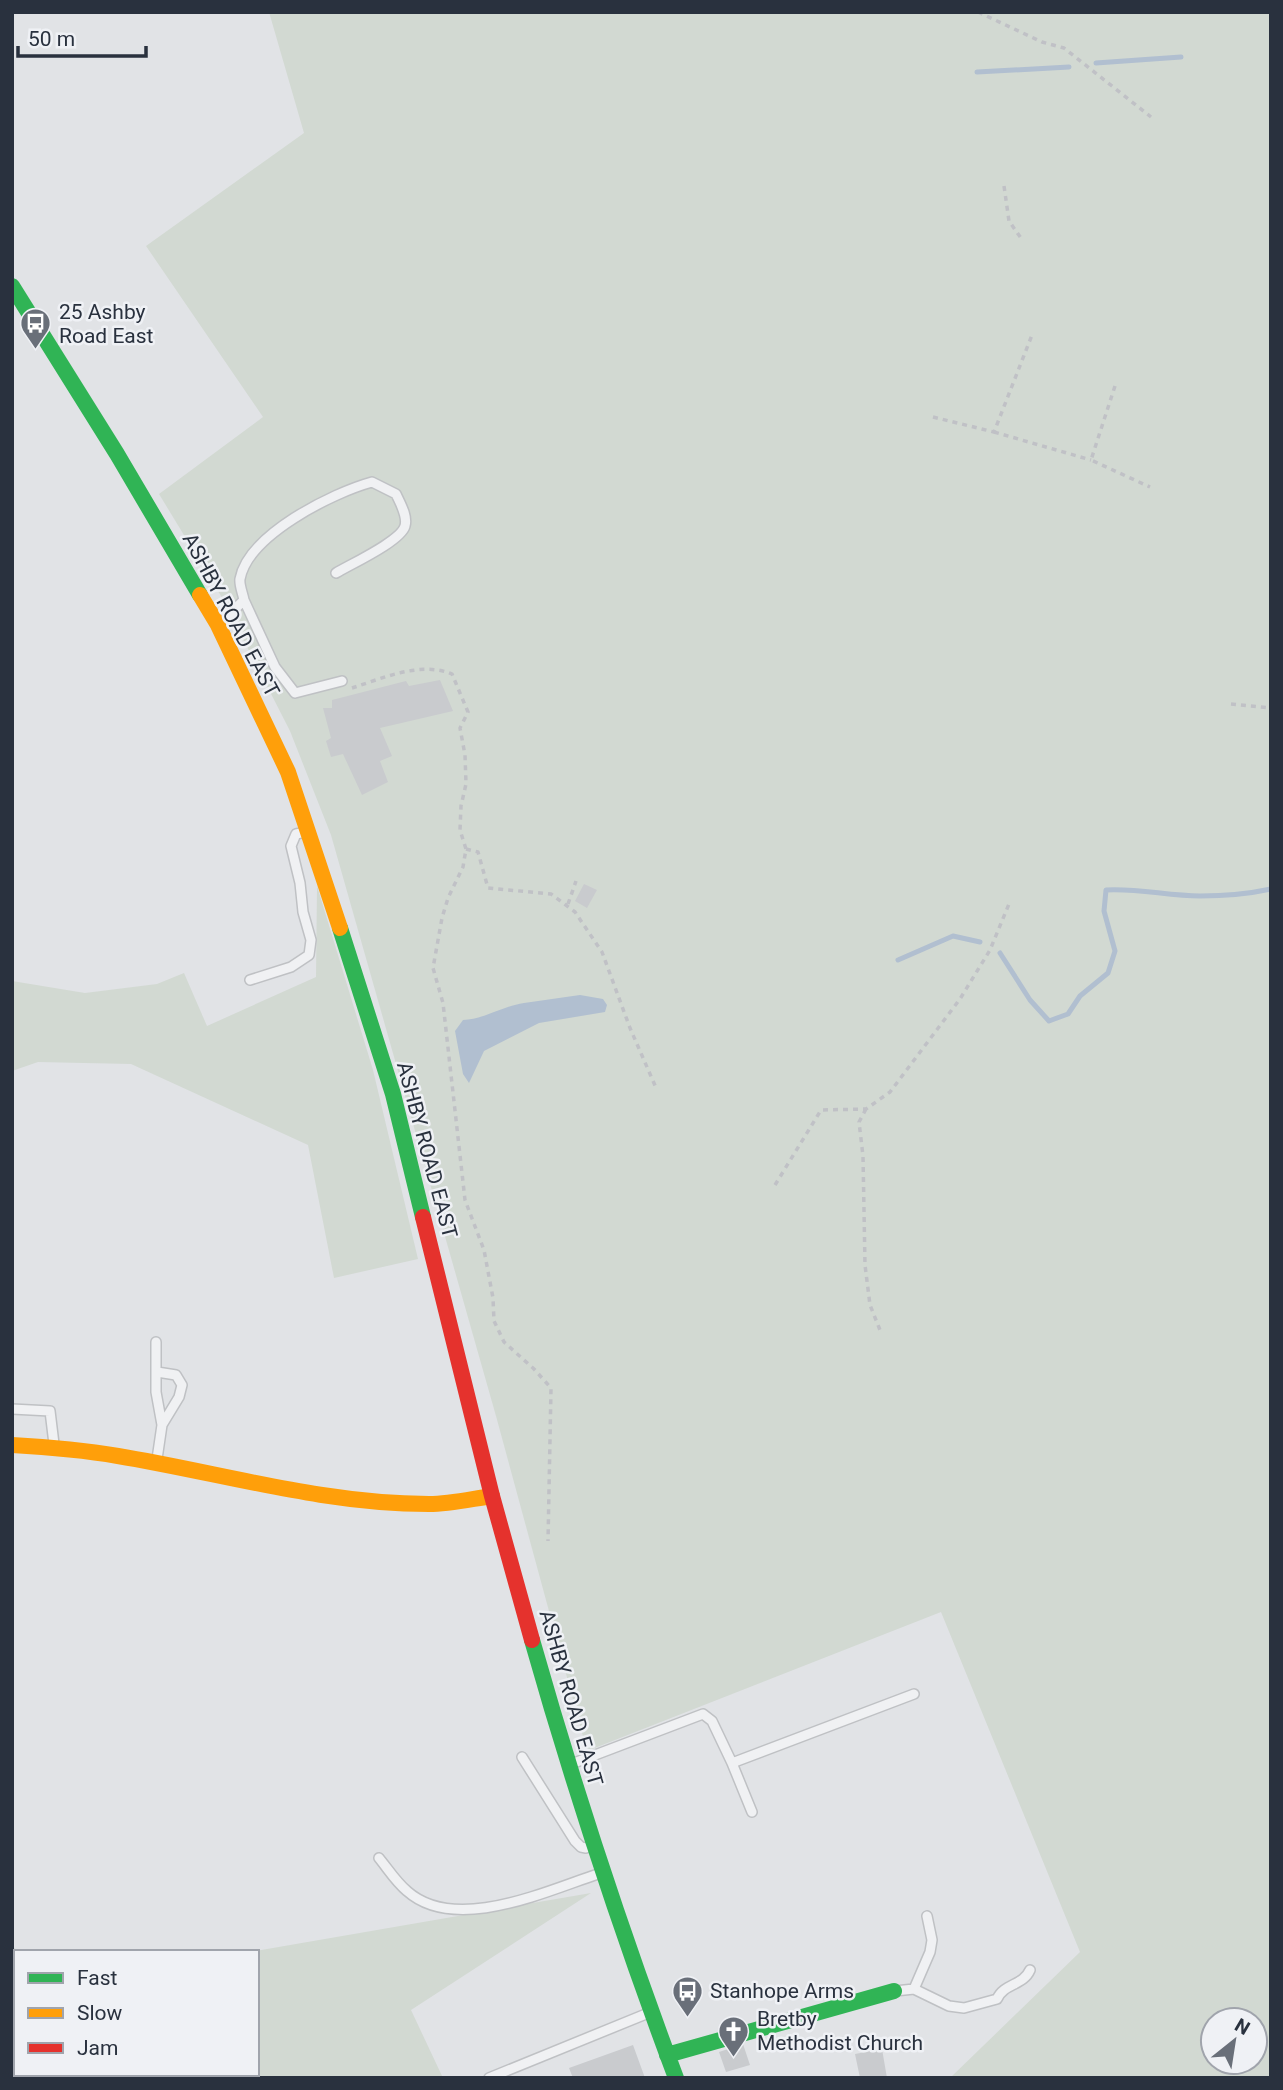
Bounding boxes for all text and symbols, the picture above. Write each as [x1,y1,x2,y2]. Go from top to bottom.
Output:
scale bar [18,14,145,58]
text: 50 m [28,27,75,51]
place label: 25 Ashby Road East [59,300,154,348]
bus stop icon: 25 Ashby Road East [19,307,53,351]
street label: ASHBY ROAD EAST [178,529,285,701]
street label: ASHBY ROAD EAST [392,1059,462,1241]
street label: ASHBY ROAD EAST [534,1607,608,1789]
legend [14,1950,259,2076]
text: Fast [77,1966,118,1990]
bus stop icon: Stanhope Arms [670,1974,704,2018]
place label: Stanhope Arms [710,1979,854,2003]
text: Slow [77,2001,123,2025]
north arrow [1199,2006,1269,2076]
place label: Bretby Methodist Church [757,2007,923,2055]
text: N [1231,2013,1254,2040]
church icon: Bretby Methodist Church [717,2014,751,2058]
text: Jam [77,2036,118,2060]

